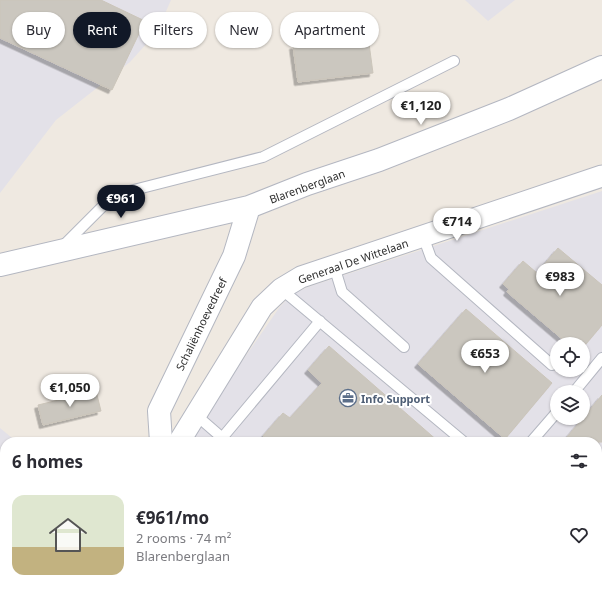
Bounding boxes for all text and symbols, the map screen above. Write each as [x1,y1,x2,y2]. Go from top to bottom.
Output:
chip: Buy [12,12,65,48]
chip: Rent [73,12,131,48]
chip: Filters [139,12,207,48]
chip: New [215,12,272,48]
chip: Apartment [280,12,379,48]
pin: €1,120 [388,92,454,126]
text: €1,120 [401,96,441,114]
street label: Blarenberglaan [267,165,347,207]
pin: €961 [97,185,145,219]
text: €961 [106,189,136,207]
pin: €714 [433,208,481,242]
text: €714 [442,212,472,230]
street label: Generaal De Wittelaan [296,235,410,287]
pin: €983 [536,263,584,297]
text: €983 [545,267,575,285]
street label: Schaliënhoevedreef [172,274,231,373]
map controls [550,337,590,425]
button: locate [550,337,590,377]
pin: €653 [461,340,509,374]
text: €653 [470,344,500,362]
pin: €1,050 [37,374,103,408]
text: €1,050 [50,378,90,396]
button: layers [550,385,590,425]
office icon: Info Support [338,388,358,408]
place label: Info Support [361,391,430,406]
text: 6 homes [12,450,83,473]
icon: filters [568,450,590,472]
text: €961/mo [136,506,209,529]
icon: home [44,511,92,559]
icon: heart [568,524,590,546]
text: 2 rooms · 74 m² [136,529,231,547]
text: Blarenberglaan [136,547,230,565]

